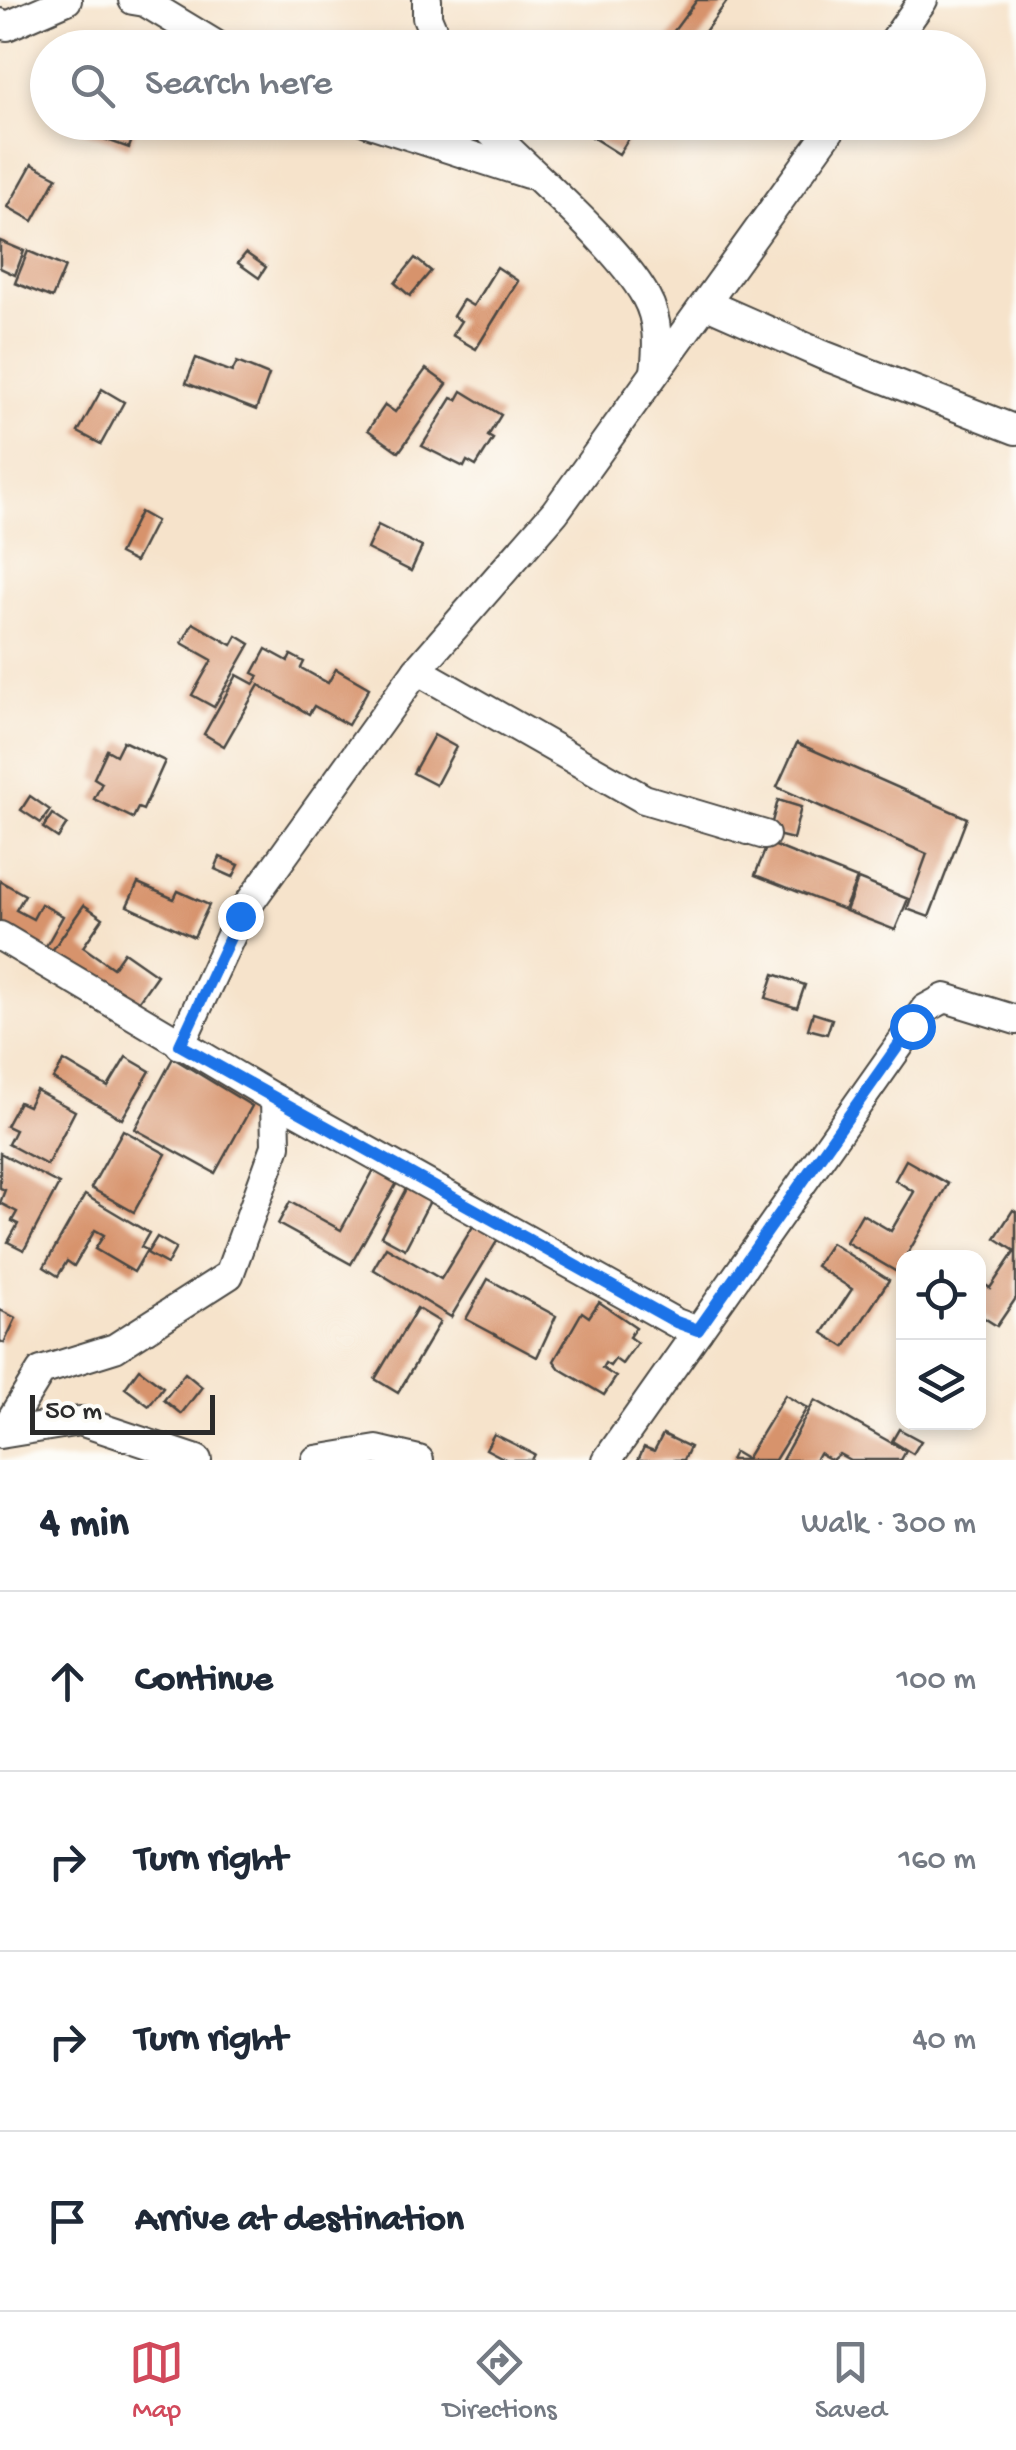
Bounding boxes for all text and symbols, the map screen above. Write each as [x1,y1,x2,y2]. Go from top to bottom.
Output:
search box [30,30,986,140]
icon: search [65,58,120,113]
text: Search here [145,63,332,107]
route end [218,894,264,940]
route start [890,1004,936,1050]
map controls [896,1250,986,1430]
button: locate [896,1250,986,1340]
button: layers [896,1340,986,1430]
scale bar [30,1390,215,1434]
text: 50 m [45,1396,102,1429]
text: 4 min [40,1501,129,1550]
text: Walk · 300 m [801,1506,976,1544]
icon: ahead [40,1654,95,1709]
text: Continue [135,1659,273,1703]
text: 100 m [896,1662,976,1700]
icon: right [40,1834,95,1889]
text: Turn right [135,1839,287,1883]
text: 160 m [898,1842,976,1880]
icon: right [40,2014,95,2069]
text: Turn right [135,2019,287,2063]
text: 40 m [912,2022,976,2060]
icon: arrive [40,2194,95,2249]
text: Arrive at destination [135,2199,464,2243]
tab: Map [129,2335,184,2428]
tab: Directions [443,2335,557,2428]
tab: Saved [815,2335,887,2428]

